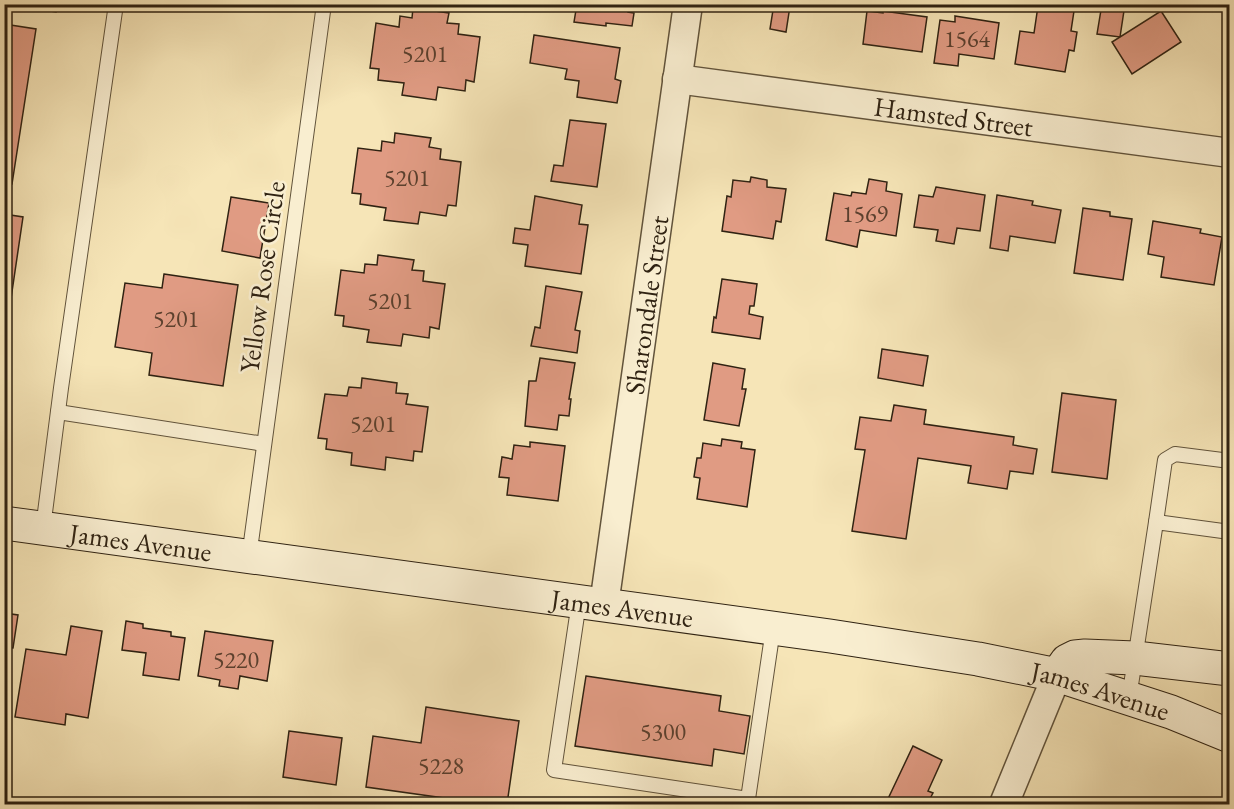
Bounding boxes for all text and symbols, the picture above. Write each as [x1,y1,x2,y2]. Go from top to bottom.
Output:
house number: 1564 [944,23,991,54]
house number: 5201 [402,38,448,69]
street label: Hamsted Street [872,88,1035,144]
house number: 5201 [384,162,430,193]
street label: Yellow Rose Circle [231,179,293,375]
house number: 1569 [842,198,889,229]
street label: Sharondale Street [616,213,676,397]
house number: 5201 [367,285,413,316]
house number: 5201 [153,303,199,334]
house number: 5201 [350,408,396,439]
street label: James Avenue [65,514,214,569]
street label: James Avenue [547,580,696,635]
house number: 5220 [213,644,259,675]
street label: James Avenue [1026,652,1174,728]
house number: 5300 [640,716,686,747]
house number: 5228 [418,750,464,781]

